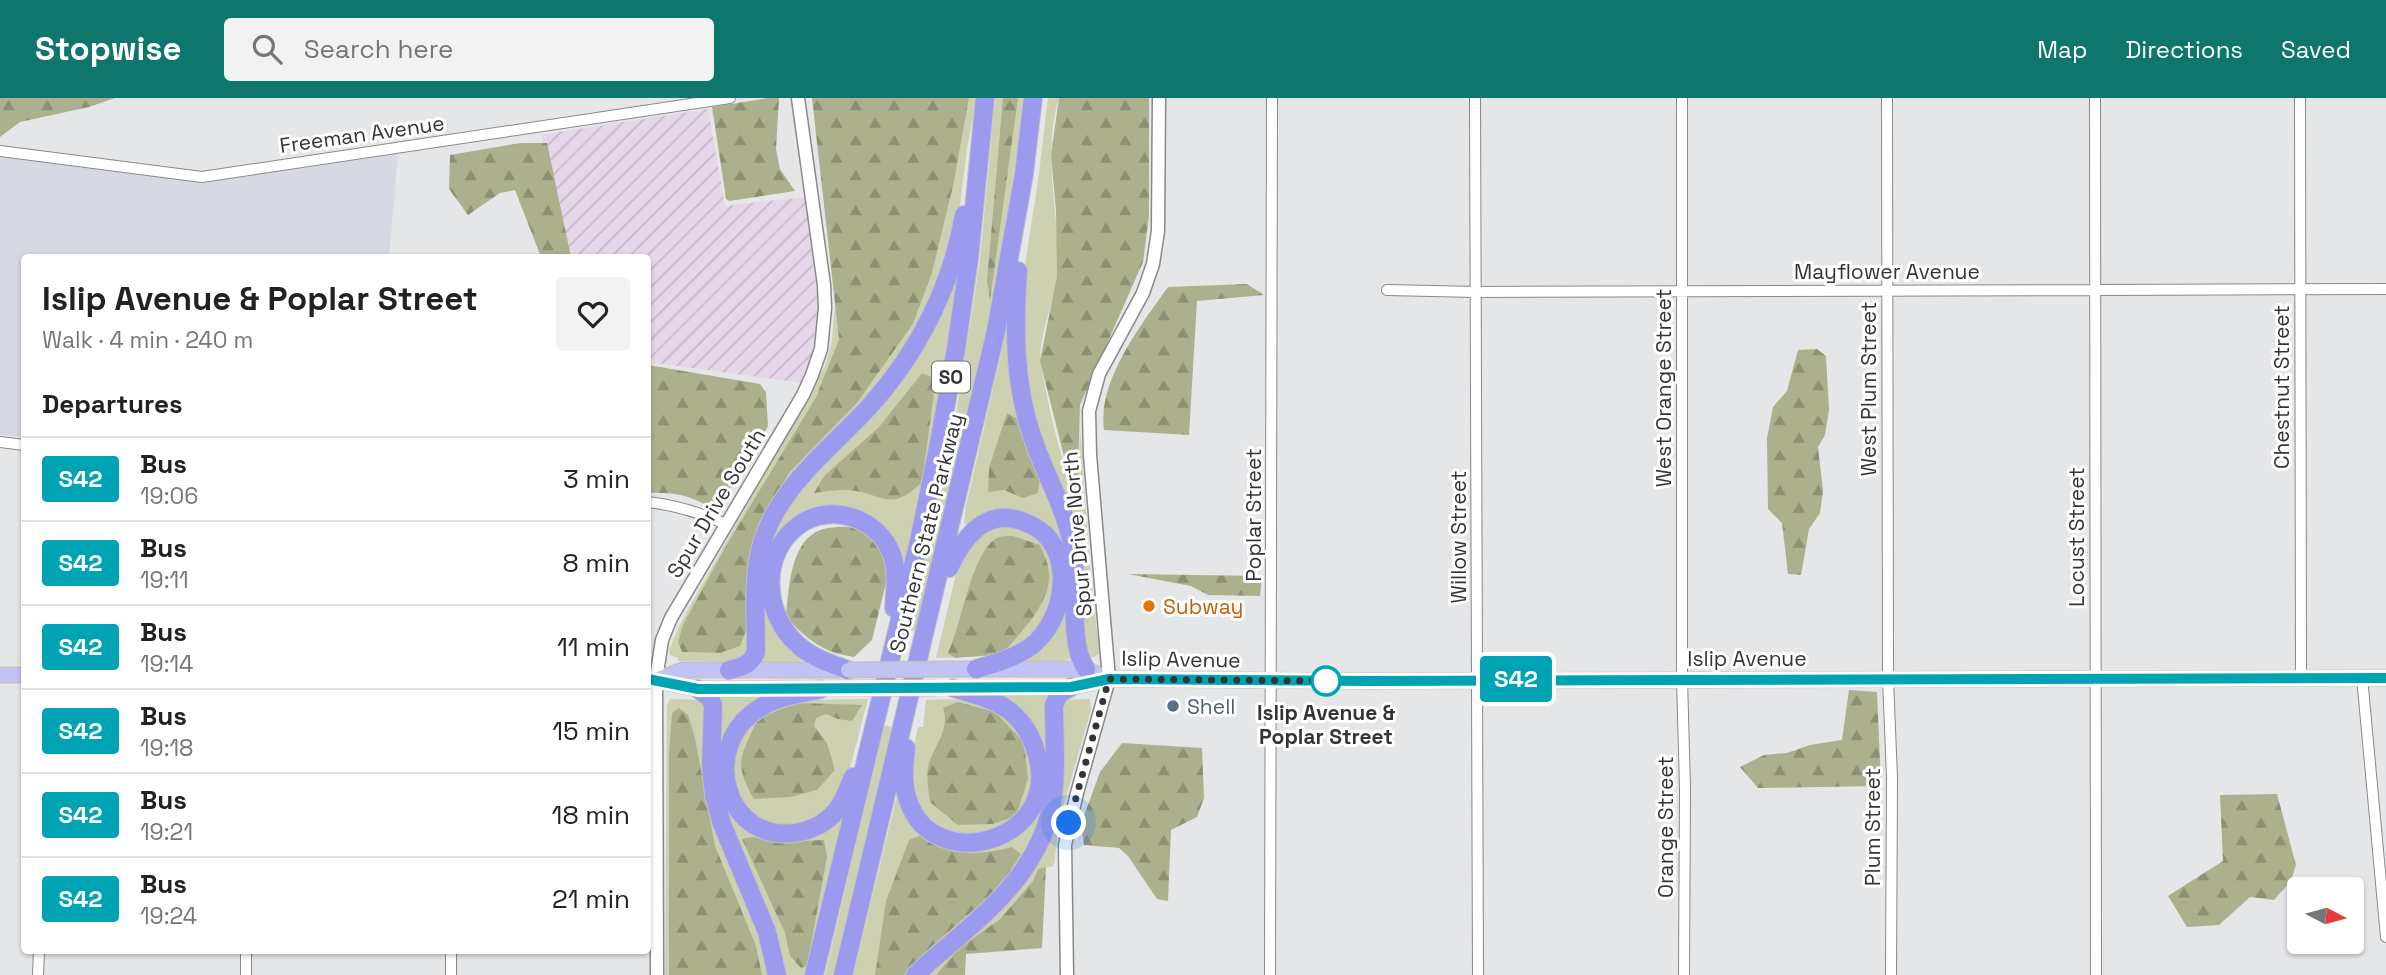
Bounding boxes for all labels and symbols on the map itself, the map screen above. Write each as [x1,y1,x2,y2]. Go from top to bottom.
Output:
street label: Freeman Avenue [278,109,446,159]
street label: Mayflower Avenue [1794,258,1980,285]
street label: West Orange Street [1650,289,1677,487]
street label: West Plum Street [1855,302,1882,476]
street label: Chestnut Street [2268,305,2295,469]
road number: SO [932,362,970,392]
street label: Southern State Parkway [883,410,969,656]
street label: Spur Drive South [661,423,771,583]
street label: Poplar Street [1240,448,1267,582]
street label: Spur Drive North [1056,450,1098,618]
street label: Locust Street [2063,467,2090,607]
street label: Willow Street [1445,471,1472,603]
place label: Subway [1163,593,1243,620]
marker: Subway [1141,598,1157,614]
street label: Islip Avenue [1121,644,1241,674]
street label: Islip Avenue [1687,645,1807,672]
line badge: S42 [1476,656,1556,702]
marker: Islip Avenue & Poplar Street [1311,666,1341,696]
place label: Shell [1187,693,1235,720]
marker: Shell [1165,698,1181,714]
place label: Islip Avenue & Poplar Street [1257,699,1396,750]
street label: Orange Street [1652,756,1679,898]
street label: Plum Street [1859,768,1886,886]
your location [1051,805,1086,840]
north arrow [2287,877,2364,954]

